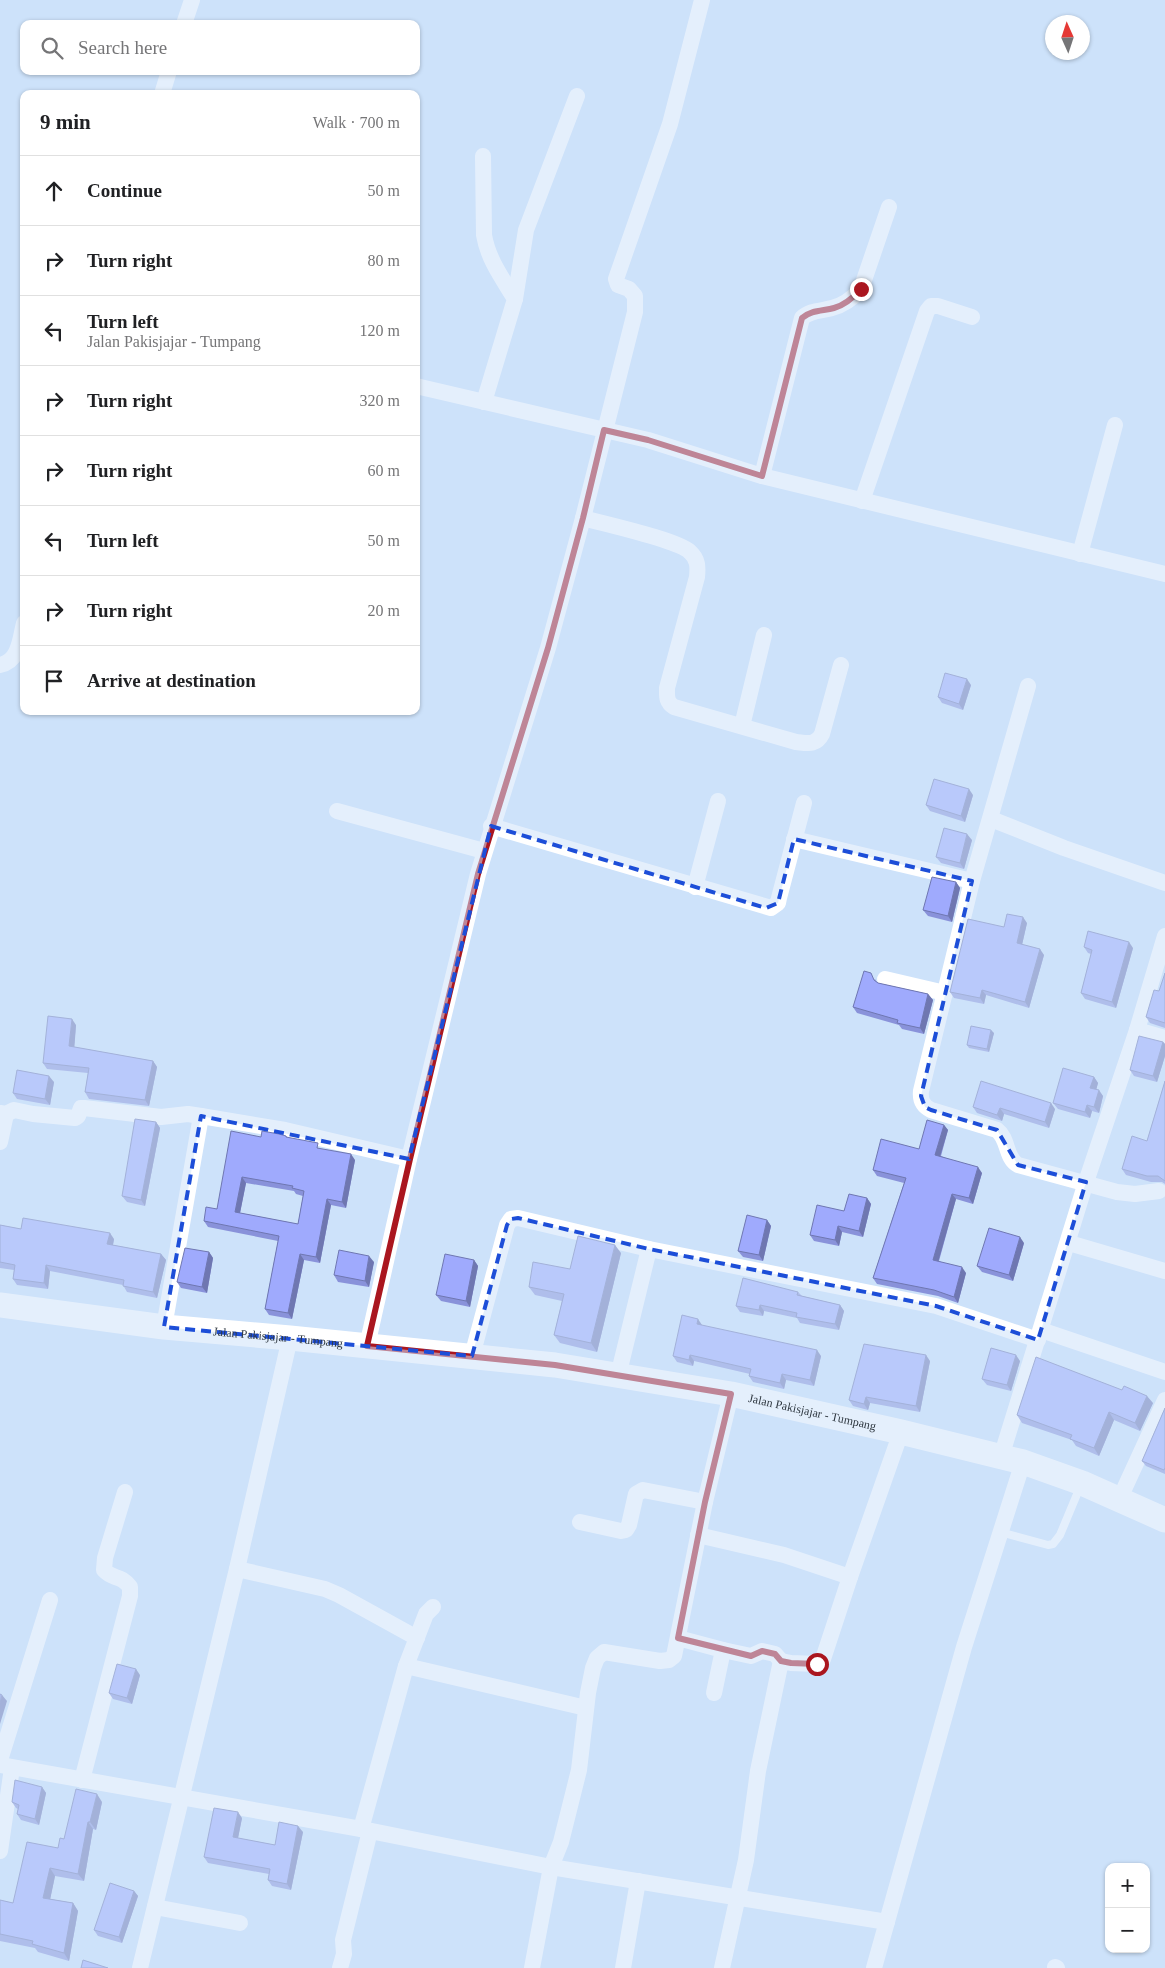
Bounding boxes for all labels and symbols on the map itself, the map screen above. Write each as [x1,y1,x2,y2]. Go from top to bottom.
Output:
north arrow [1045,15,1090,60]
route end [850,278,873,301]
street label: Jalan Pakisjajar - Tumpang [213,1324,344,1350]
street label: Jalan Pakisjajar - Tumpang [747,1391,877,1433]
route start [806,1653,829,1676]

